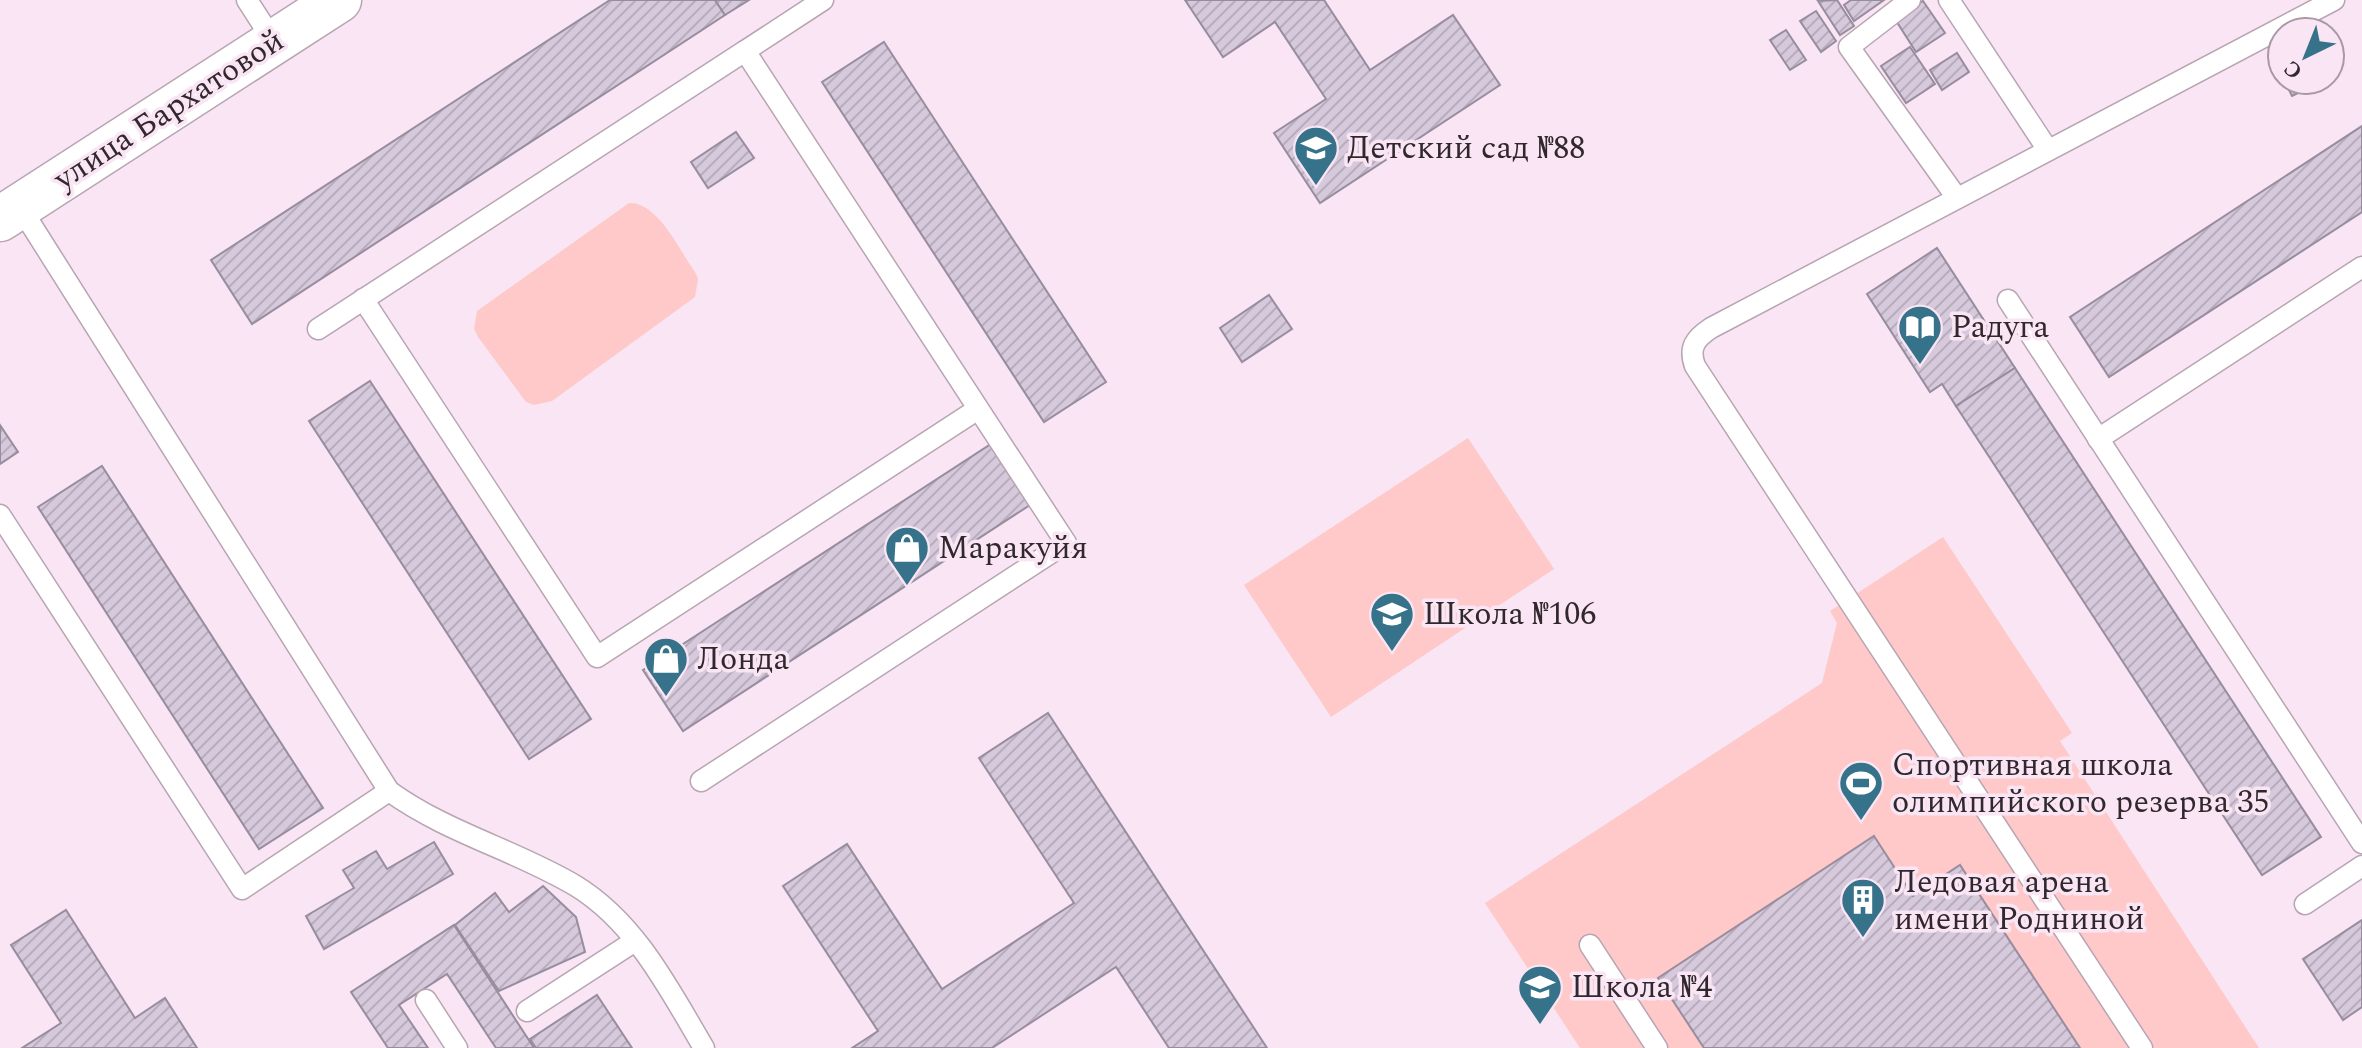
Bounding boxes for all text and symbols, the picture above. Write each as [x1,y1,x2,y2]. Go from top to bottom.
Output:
north arrow [2266,16,2346,96]
street label: улица Бархатовой [43,17,294,204]
text: С [2276,52,2310,87]
school or university icon: Детский сад №88 [1292,124,1340,187]
place label: Детский сад №88 [1347,124,1585,173]
library icon: Радуга [1896,303,1944,366]
place label: Радуга [1951,303,2050,352]
shop icon: Маракуйя [883,524,931,587]
place label: Маракуйя [938,524,1088,573]
school or university icon: Школа №106 [1368,590,1416,653]
place label: Школа №106 [1423,590,1596,639]
shop icon: Лонда [642,635,690,698]
place label: Лонда [697,635,789,684]
place label: Спортивная школа олимпийского резерва 35 [1892,741,2269,827]
sports icon: Спортивная школа олимпийского резерва 35 [1837,759,1885,822]
place label: Ледовая арена имени Родниной [1894,858,2145,944]
building icon: Ледовая арена имени Родниной [1839,876,1887,939]
school or university icon: Школа №4 [1516,963,1564,1026]
place label: Школа №4 [1571,963,1712,1012]

